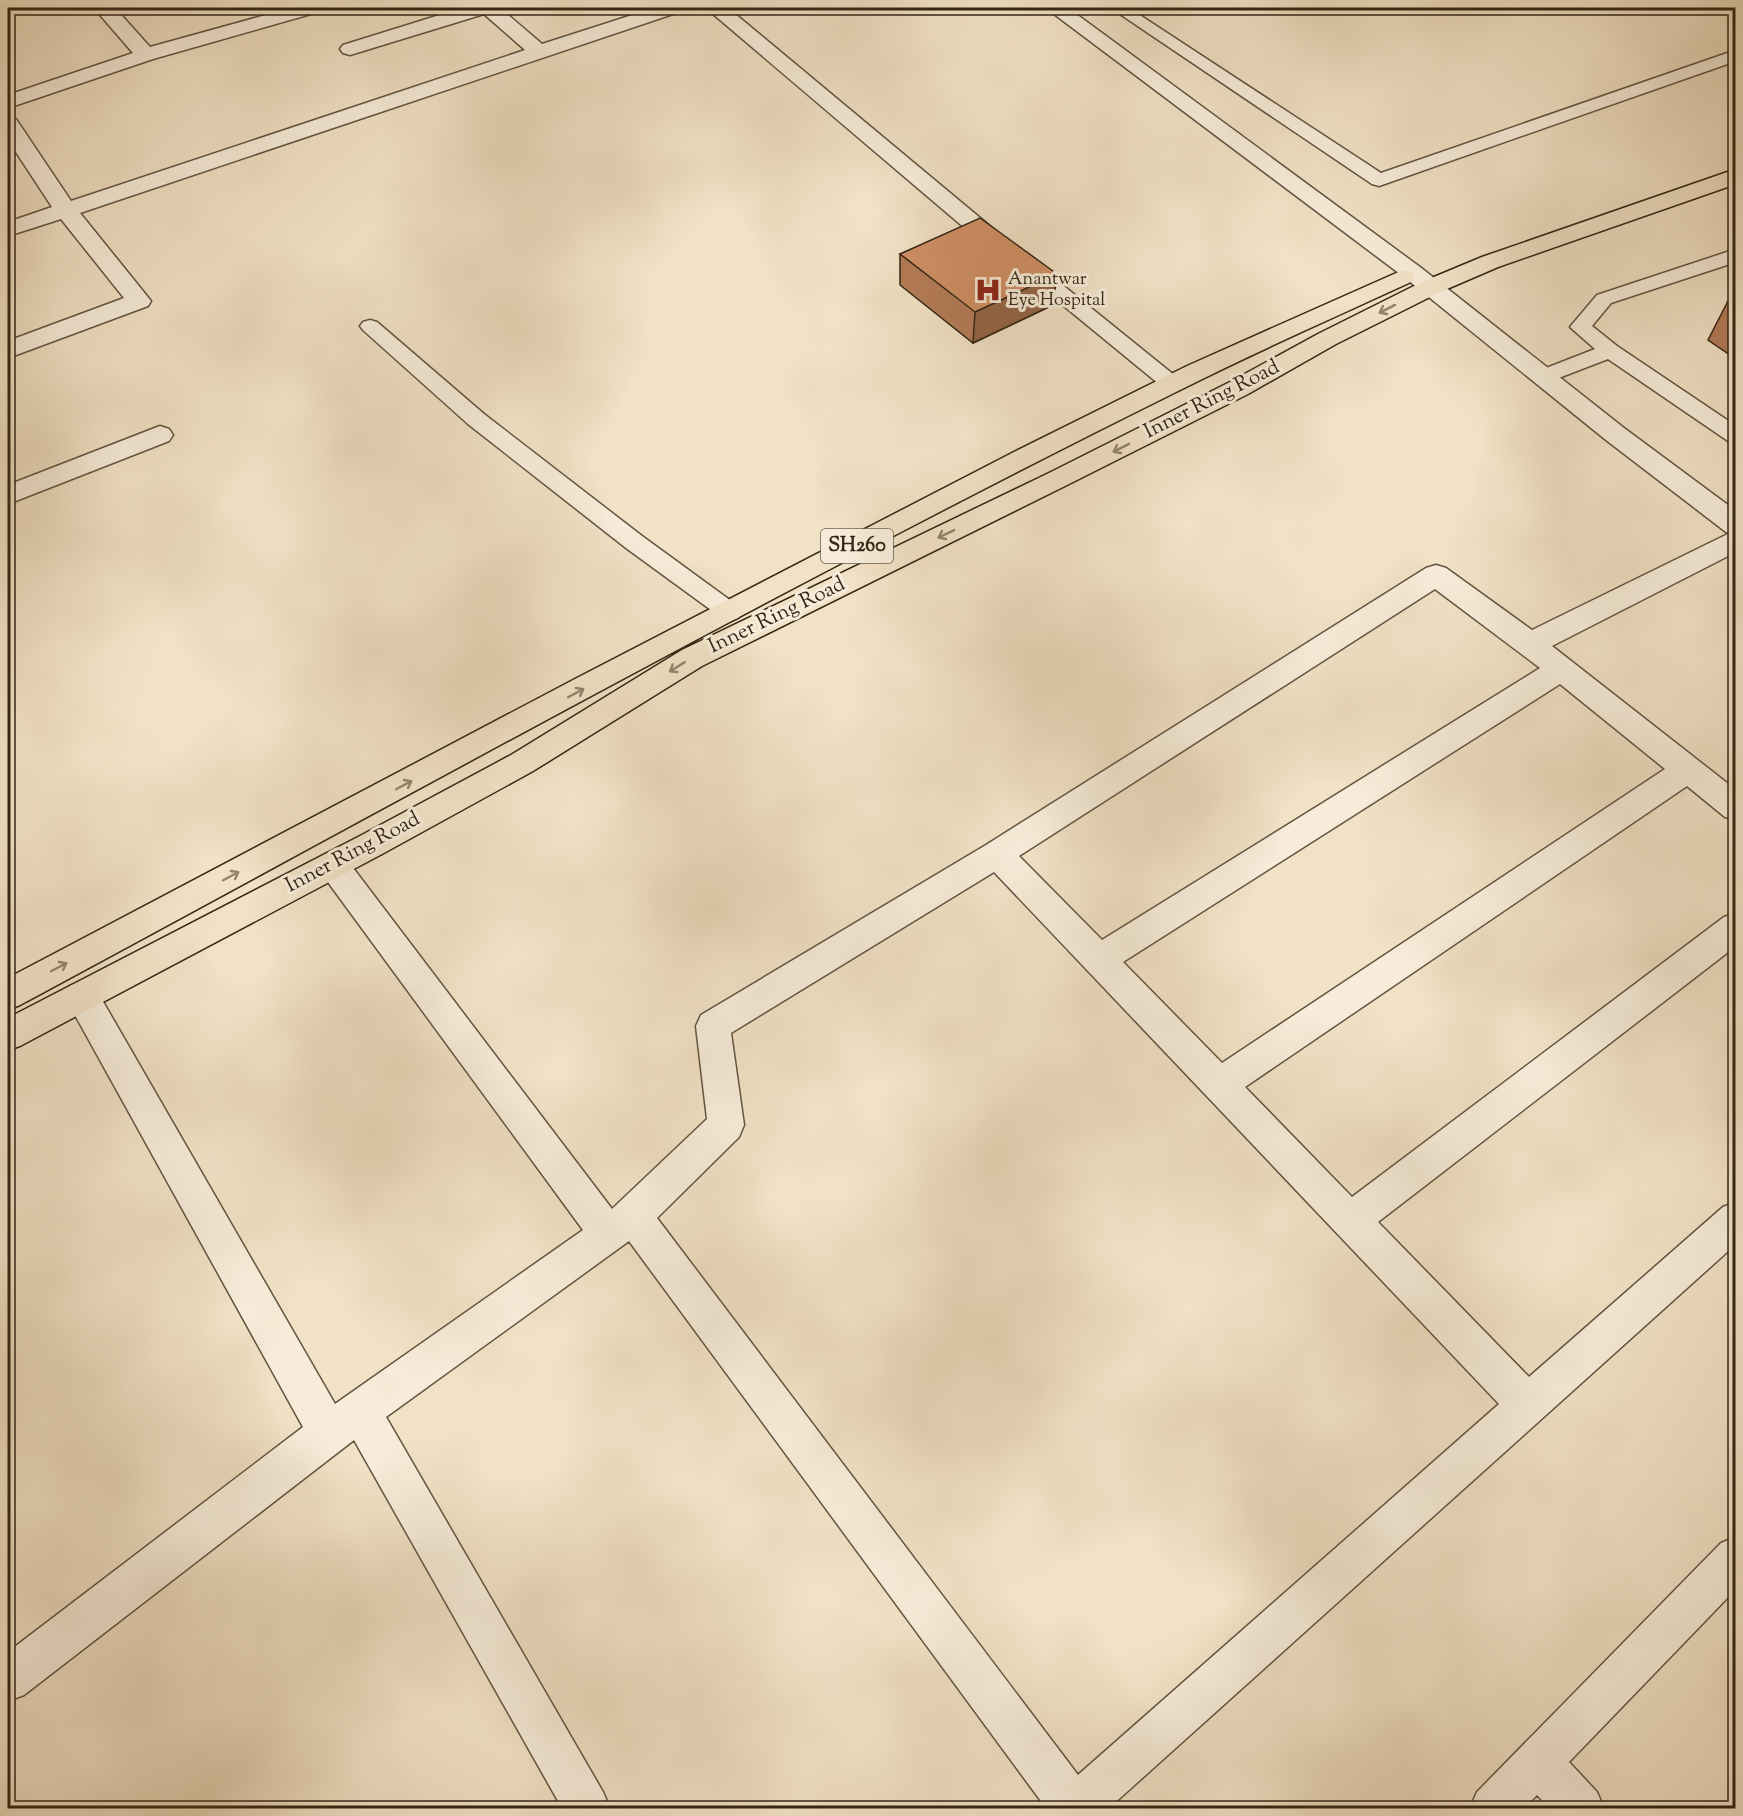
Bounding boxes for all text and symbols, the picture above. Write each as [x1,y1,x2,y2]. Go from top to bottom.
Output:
place label: Anantwar Eye Hospital [1008,267,1105,314]
hospital icon: Anantwar Eye Hospital [973,275,1003,305]
one-way arrow [1379,303,1396,315]
street label: Inner Ring Road [1139,353,1285,447]
one-way arrow [1112,442,1130,454]
one-way arrow [937,528,955,540]
road number: SH260 [821,529,893,563]
street label: Inner Ring Road [704,570,851,662]
one-way arrow [669,661,686,673]
one-way arrow [567,687,584,699]
one-way arrow [394,779,412,790]
street label: Inner Ring Road [280,805,426,901]
one-way arrow [222,870,240,881]
one-way arrow [50,961,67,973]

